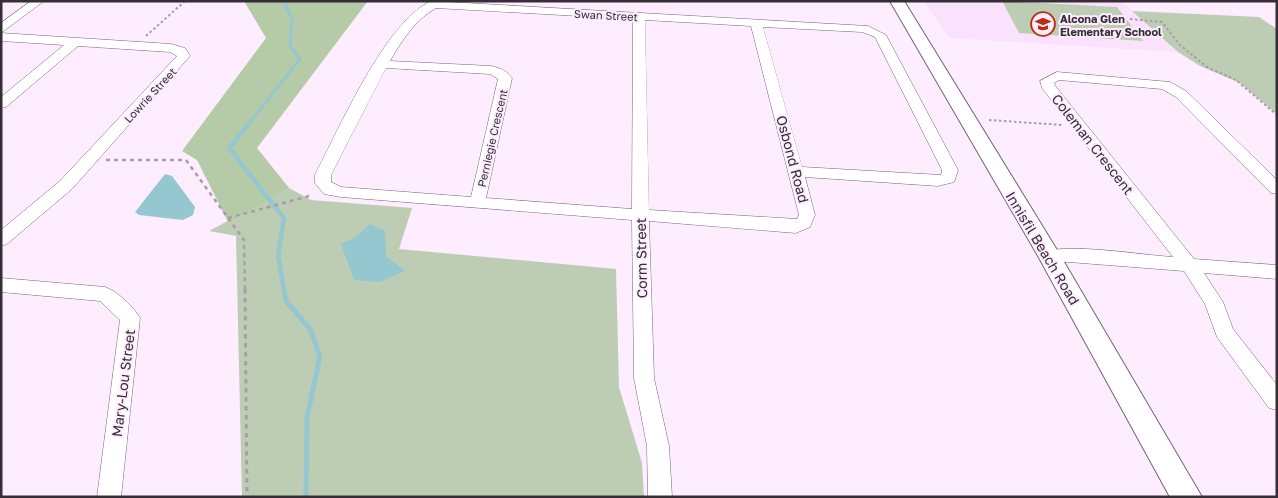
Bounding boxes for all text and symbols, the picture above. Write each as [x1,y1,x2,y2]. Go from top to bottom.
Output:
street label: Swan Street [574,7,638,23]
school or university icon: Alcona Glen Elementary School [1030,11,1056,37]
place label: Alcona Glen Elementary School [1060,12,1162,38]
street label: Lowrie Street [121,65,179,125]
street label: Perniegie Crescent [474,88,510,188]
street label: Coleman Crescent [1048,90,1138,198]
street label: Osbond Road [773,113,813,205]
street label: Innisfil Beach Road [1002,188,1084,308]
street label: Corm Street [632,217,650,299]
street label: Mary-Lou Street [108,328,138,438]

